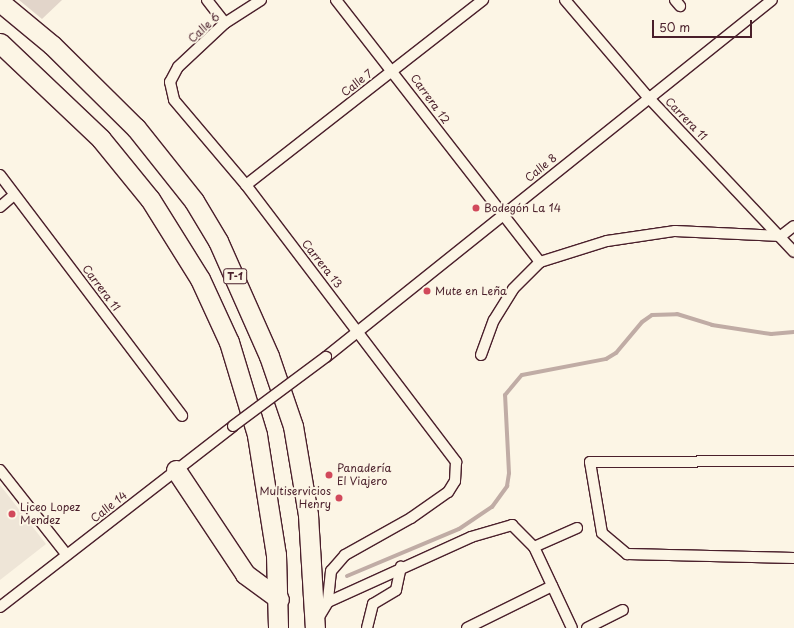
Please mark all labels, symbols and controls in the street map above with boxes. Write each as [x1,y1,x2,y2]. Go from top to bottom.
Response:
street label: Calle 6 [185,10,223,46]
scale bar [654,12,754,38]
text: 50 m [659,18,690,36]
street label: Calle 7 [339,67,375,99]
street label: Carrera 12 [408,72,452,126]
street label: Carrera 11 [662,95,710,143]
street label: Calle 8 [522,151,560,185]
place label: Bodegón La 14 [484,201,561,215]
marker: Bodegón La 14 [471,203,481,213]
street label: Carrera 13 [299,237,345,291]
street label: Carrera 11 [79,262,123,314]
road number: T-1 [223,268,247,284]
place label: Mute en Leña [435,284,507,298]
marker: Mute en Leña [422,286,432,296]
place label: Panadería El Viajero [337,462,391,488]
marker: Panadería El Viajero [324,470,334,480]
place label: Multiservicios Henry [259,485,331,511]
street label: Calle 14 [88,489,130,525]
marker: Multiservicios Henry [334,493,344,503]
place label: Liceo Lopez Mendez [20,501,80,527]
marker: Liceo Lopez Mendez [7,509,17,519]

